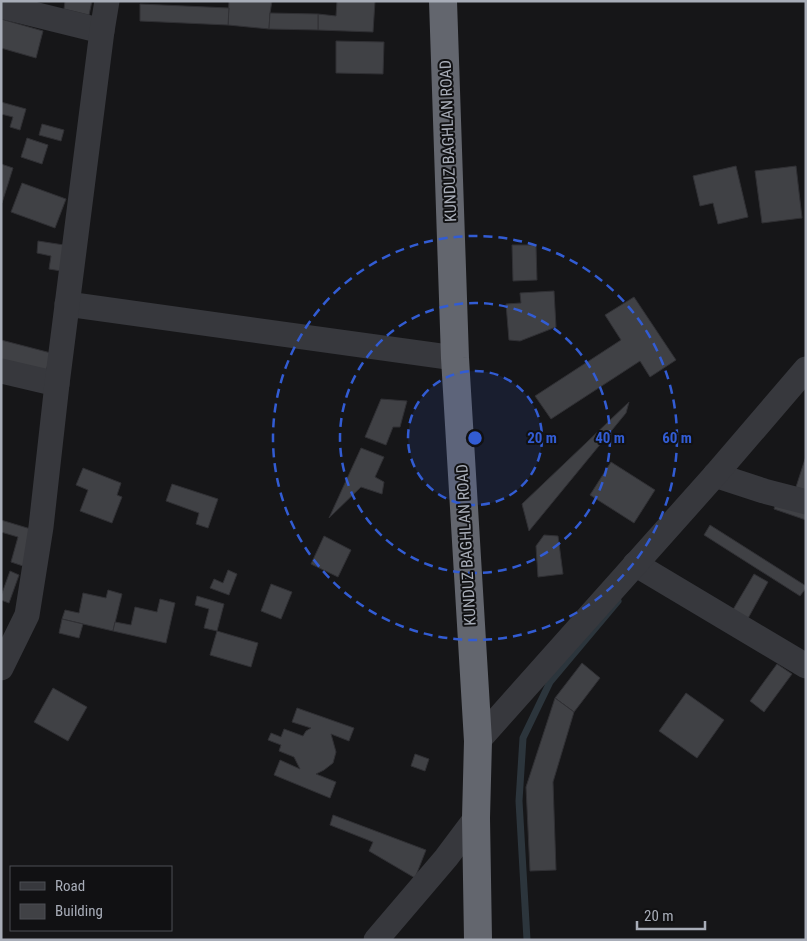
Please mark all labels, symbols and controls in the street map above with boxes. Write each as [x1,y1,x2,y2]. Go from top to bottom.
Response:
street label: KUNDUZ BAGHLAN ROAD [436,60,460,222]
centre of rings [466,429,484,447]
text: 20 m [527,429,557,447]
text: 40 m [595,429,625,447]
text: 60 m [662,429,692,447]
street label: KUNDUZ BAGHLAN ROAD [452,464,480,626]
legend [10,866,172,931]
text: Road [55,877,85,895]
scale bar [637,898,704,930]
text: Building [55,902,103,920]
text: 20 m [644,907,674,925]

